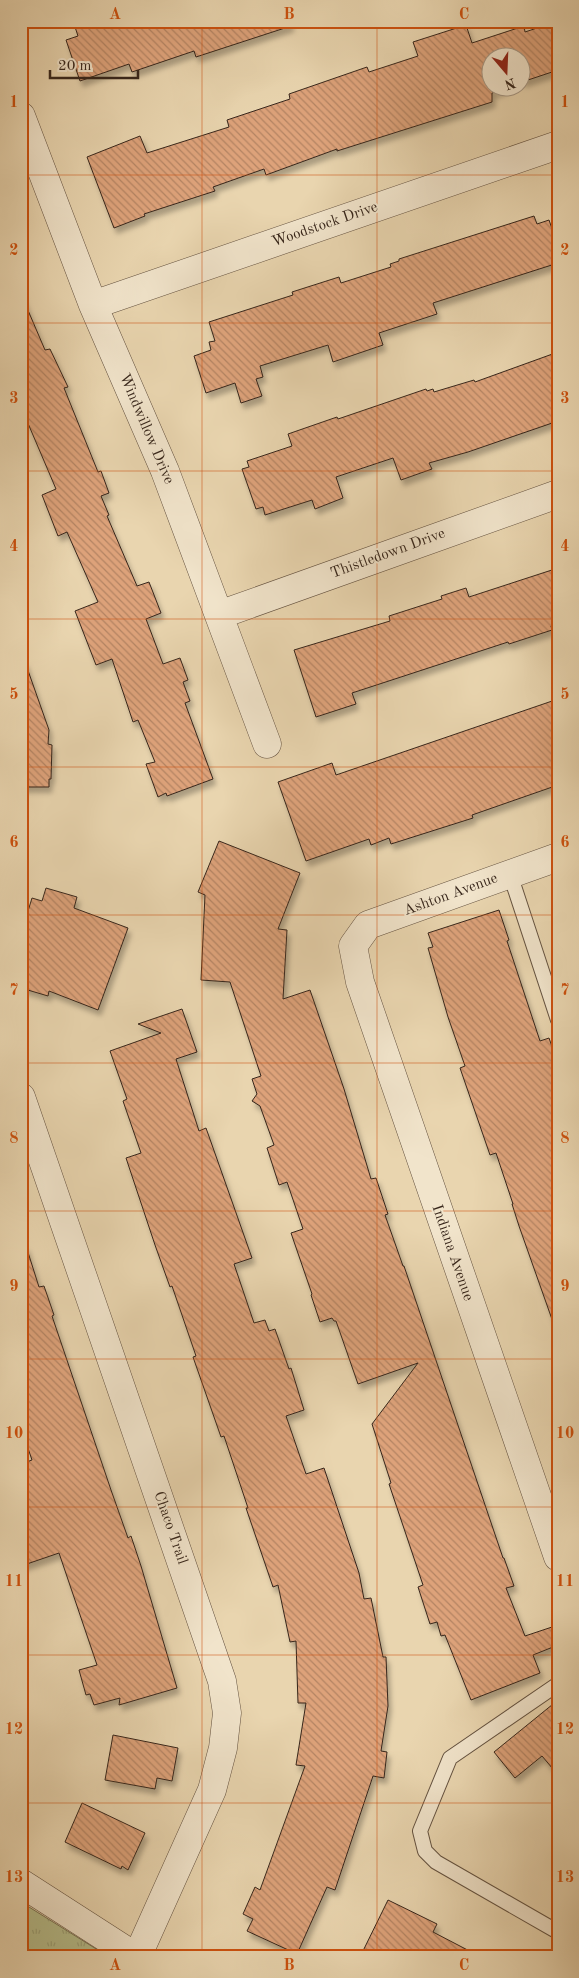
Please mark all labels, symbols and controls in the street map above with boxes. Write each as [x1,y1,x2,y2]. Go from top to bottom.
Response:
text: A [109,7,121,23]
text: B [283,7,295,23]
text: C [459,7,469,23]
scale bar [50,48,138,80]
north arrow [482,48,532,98]
text: 20 m [58,59,92,74]
text: N [502,75,517,92]
text: 1 [9,95,19,111]
text: 1 [560,95,570,111]
street label: Woodstock Drive [270,200,380,250]
text: 2 [9,243,19,259]
text: 2 [560,243,570,259]
street label: Windwillow Drive [116,372,176,486]
text: 3 [9,391,19,407]
text: 3 [560,391,570,407]
street label: Thistledown Drive [329,526,447,582]
text: 4 [9,539,19,555]
text: 4 [560,539,570,555]
text: 5 [9,687,19,703]
text: 5 [560,687,570,703]
text: 6 [9,835,19,851]
text: 6 [560,835,570,851]
street label: Ashton Avenue [402,871,500,919]
text: 7 [9,983,19,999]
text: 7 [560,983,570,999]
text: 8 [9,1131,19,1147]
text: 8 [560,1131,570,1147]
street label: Indiana Avenue [429,1203,476,1303]
text: 9 [9,1279,19,1295]
text: 9 [560,1279,570,1295]
text: 10 [5,1426,23,1442]
text: 10 [556,1426,574,1442]
street label: Chaco Trail [151,1490,189,1566]
text: 11 [5,1574,23,1590]
text: 11 [556,1574,574,1590]
text: 12 [5,1722,23,1738]
text: 12 [556,1722,574,1738]
text: 13 [5,1870,23,1886]
text: 13 [556,1870,574,1886]
text: A [109,1958,121,1974]
text: B [283,1958,295,1974]
text: C [459,1958,469,1974]

